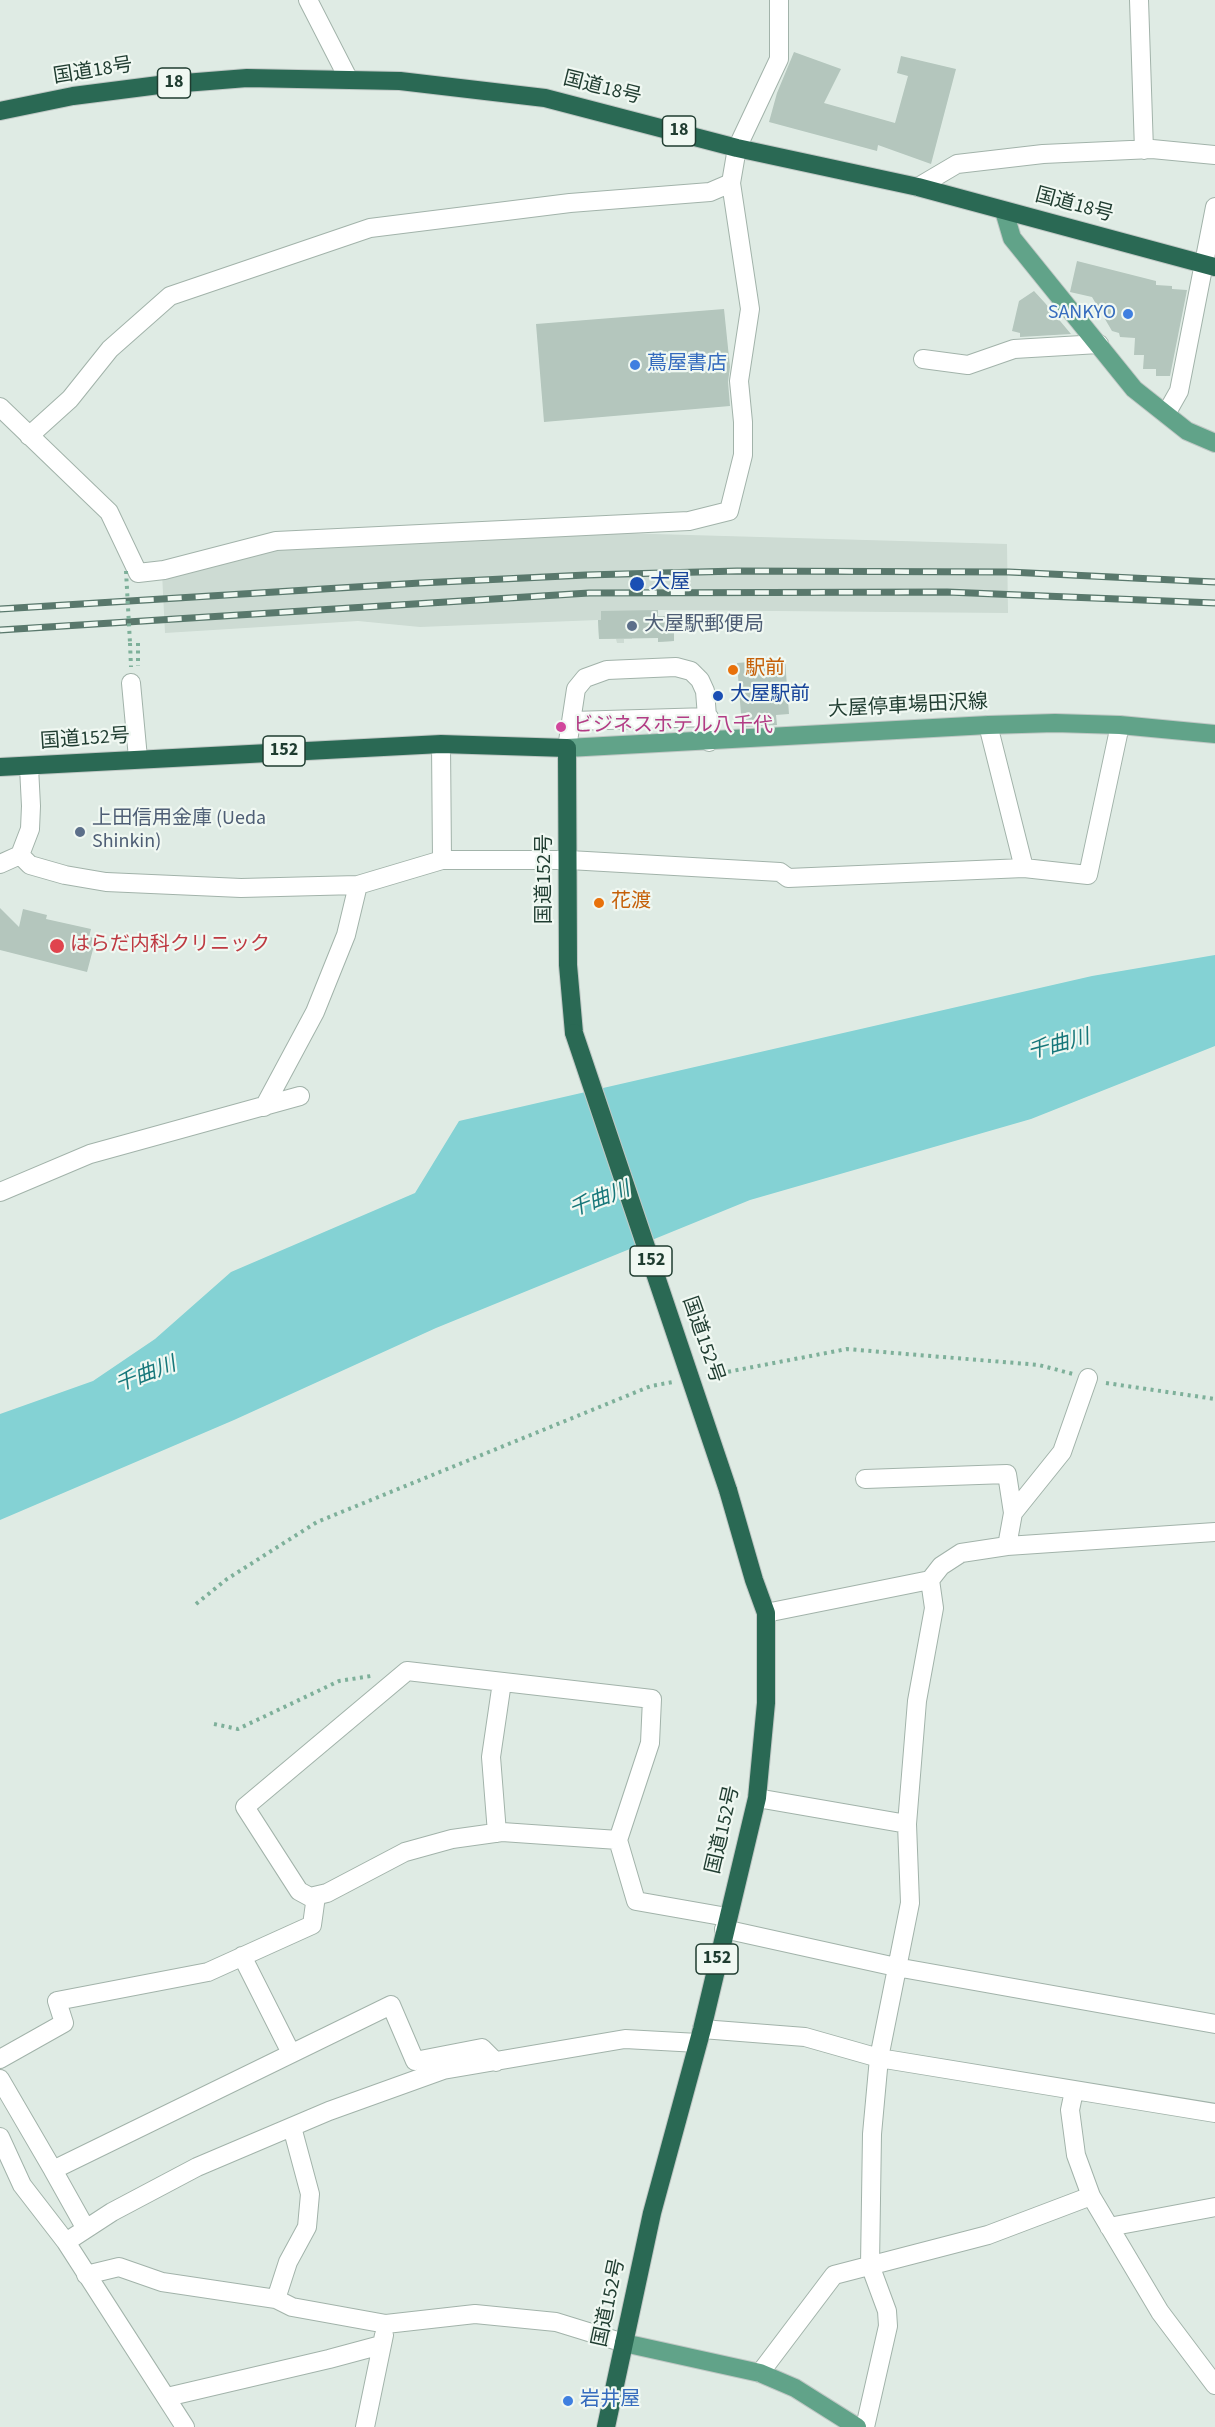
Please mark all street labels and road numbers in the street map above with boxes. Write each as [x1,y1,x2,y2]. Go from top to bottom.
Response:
street label: 国道18号 [52,54,134,90]
road number: 18 [158,68,190,98]
street label: 国道18号 [560,68,644,110]
road number: 18 [662,116,696,146]
street label: 国道18号 [1032,184,1116,228]
street label: 大屋停車場田沢線 [827,691,989,723]
street label: 国道152号 [39,725,131,755]
road number: 152 [263,736,305,766]
street label: 国道152号 [534,834,558,924]
road number: 152 [630,1246,672,1276]
street label: 国道152号 [676,1294,728,1386]
street label: 国道152号 [702,1784,746,1876]
road number: 152 [696,1944,738,1974]
street label: 国道152号 [589,2257,631,2349]

